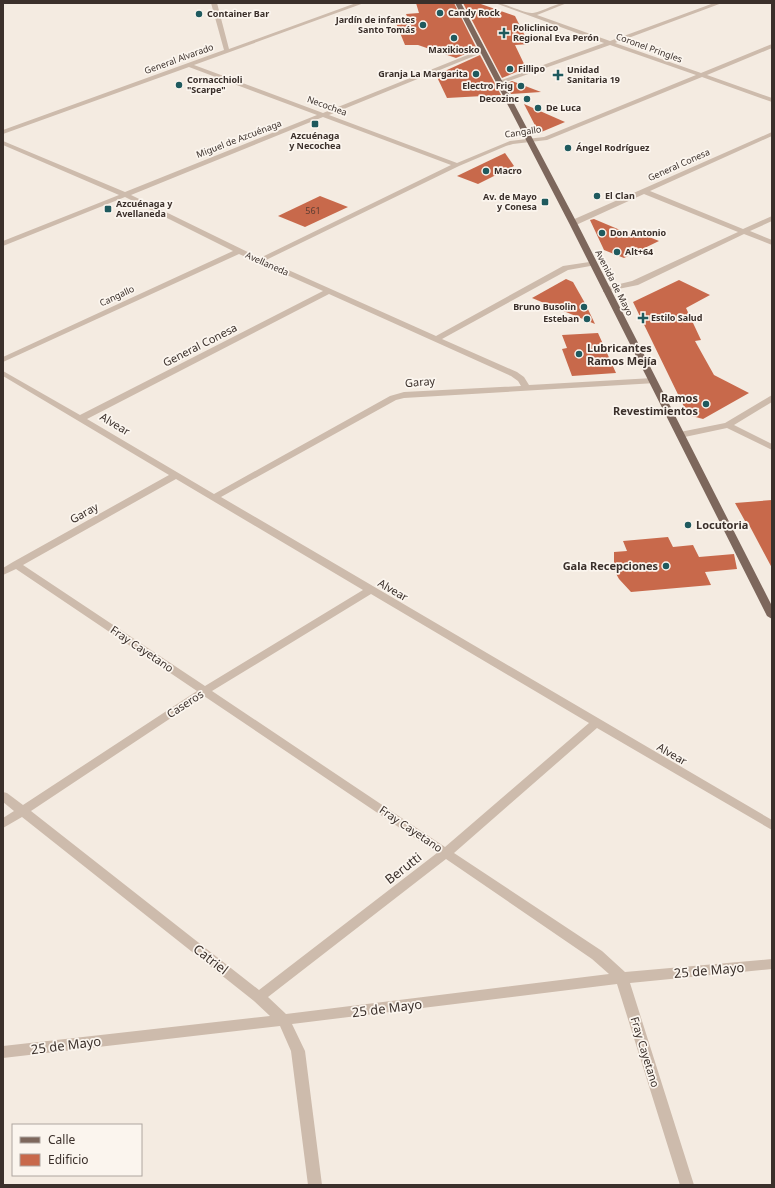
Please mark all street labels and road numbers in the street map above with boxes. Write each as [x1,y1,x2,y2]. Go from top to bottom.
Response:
street label: Coronel Pringles [614,29,684,66]
street label: General Alvarado [142,40,215,77]
street label: Necochea [305,92,349,119]
street label: Miguel de Azcuénaga [194,116,283,161]
street label: Cangallo [504,122,542,141]
street label: General Conesa [646,145,712,184]
street label: Avellaneda [243,248,291,279]
street label: Avenida de Mayo [592,248,637,318]
street label: Cangallo [97,282,136,309]
street label: General Conesa [160,319,239,370]
street label: Garay [404,373,436,390]
street label: Alvear [98,409,133,439]
street label: Garay [67,498,101,526]
street label: Alvear [375,575,411,604]
street label: Fray Cayetano [108,622,177,675]
street label: Caseros [164,686,206,721]
street label: Alvear [654,739,690,768]
street label: Fray Cayetano [377,802,446,855]
street label: Berutti [381,848,425,888]
street label: Catriel [190,940,232,978]
street label: 25 de Mayo [673,958,745,982]
street label: 25 de Mayo [351,995,423,1021]
street label: Fray Cayetano [628,1015,663,1089]
street label: 25 de Mayo [30,1032,102,1058]

